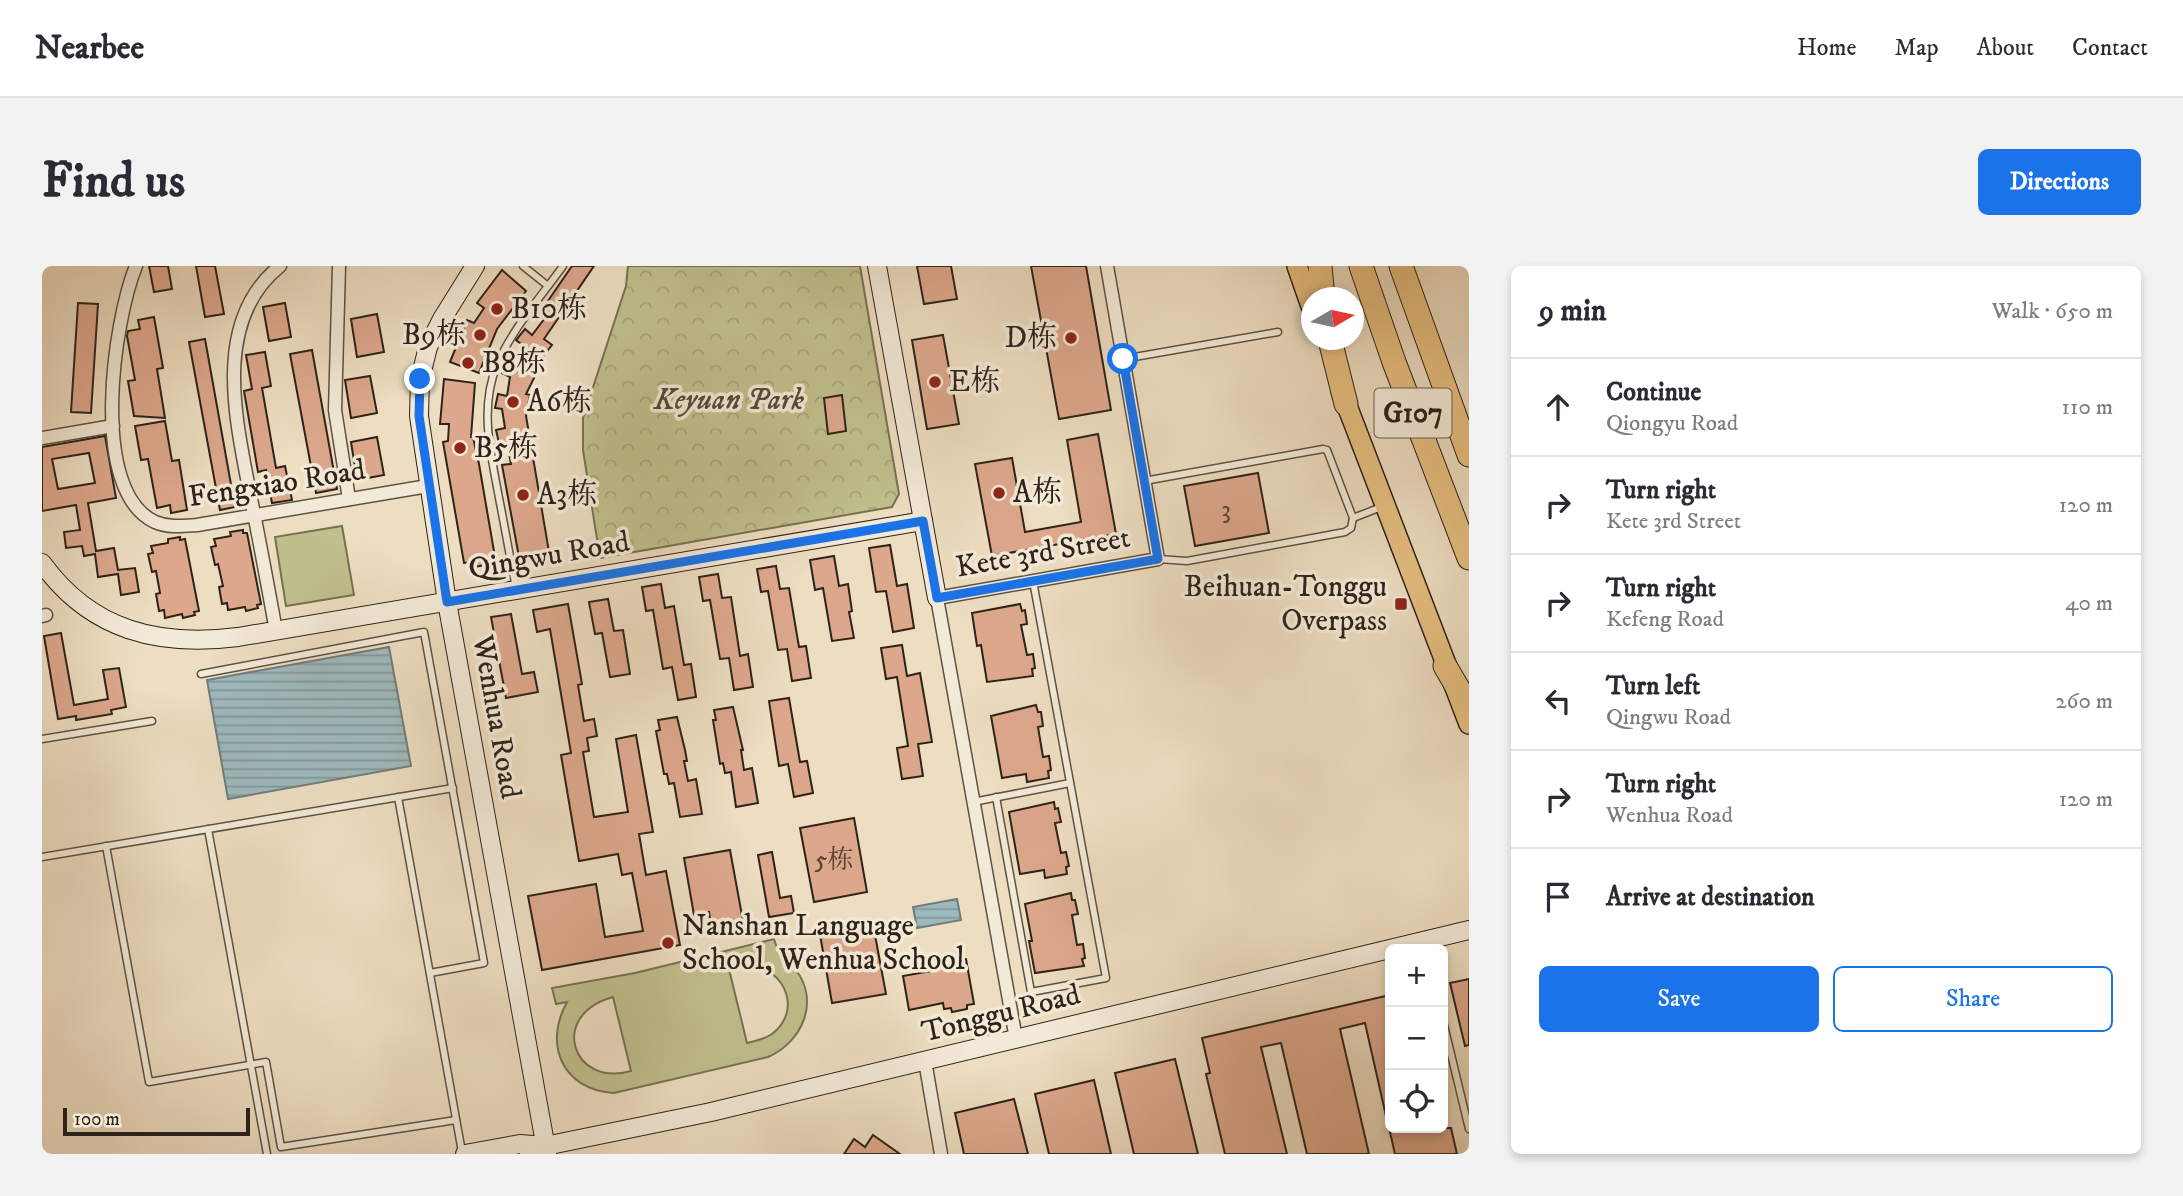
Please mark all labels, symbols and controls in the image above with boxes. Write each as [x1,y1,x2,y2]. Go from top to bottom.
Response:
text: Nearbee [35,28,144,69]
text: Home [1797,33,1856,63]
text: Map [1894,33,1939,63]
text: About [1977,33,2034,63]
text: Contact [2072,33,2148,63]
button: Directions [1978,149,2141,215]
text: Find us [42,151,185,213]
north arrow [1301,287,1364,350]
place label: B10栋 [511,291,587,328]
text: 9 min [1539,293,1606,330]
text: Walk · 650 m [1992,297,2113,326]
marker: B10栋 [489,301,505,317]
place label: B9栋 [402,317,466,354]
place label: D栋 [1005,320,1057,357]
marker: B9栋 [472,327,488,343]
marker: D栋 [1063,330,1079,346]
route start [1107,343,1138,374]
place label: B8栋 [482,345,546,382]
marker: B8栋 [460,355,476,371]
route end [404,363,435,394]
place label: E栋 [949,364,1000,401]
marker: E栋 [927,374,943,390]
text: Continue [1606,376,1701,409]
park label: Keyuan Park [653,382,804,419]
place label: A6栋 [527,384,592,421]
road number: G107 [1374,388,1452,438]
icon: ahead [1539,388,1577,426]
text: 110 m [2062,393,2113,422]
marker: A6栋 [505,394,521,410]
text: Qiongyu Road [1606,409,1738,438]
place label: B5栋 [474,430,538,467]
marker: B5栋 [452,440,468,456]
street label: Fengxiao Road [186,452,368,516]
text: Turn right [1606,474,1716,507]
place label: A栋 [1013,475,1062,512]
place label: A3栋 [537,477,597,514]
marker: A栋 [991,485,1007,501]
icon: right [1539,486,1577,524]
marker: A3栋 [515,487,531,503]
text: 120 m [2059,491,2113,520]
house number: 3 [1221,494,1231,527]
text: Kete 3rd Street [1606,507,1741,536]
street label: Kete 3rd Street [953,519,1133,587]
street label: Qingwu Road [465,524,633,588]
place label: Beihuan-Tonggu Overpass [1184,569,1387,640]
text: Turn right [1606,572,1716,605]
icon: right [1539,584,1577,622]
text: 40 m [2065,589,2113,618]
marker: Beihuan-Tonggu Overpass [1393,596,1409,612]
text: Kefeng Road [1606,605,1724,634]
street label: Wenhua Road [463,631,529,802]
text: Turn left [1606,670,1700,703]
icon: left [1539,682,1577,720]
text: 260 m [2055,687,2113,716]
text: Qingwu Road [1606,703,1731,732]
text: Turn right [1606,768,1716,801]
icon: right [1539,780,1577,818]
text: 120 m [2059,785,2113,814]
text: Wenhua Road [1606,801,1733,830]
house number: 5栋 [815,844,853,877]
icon: arrive [1539,878,1577,916]
text: Arrive at destination [1606,881,1815,914]
place label: Nanshan Language School, Wenhua School [682,908,965,979]
marker: Nanshan Language School, Wenhua School [660,935,676,951]
map controls [1385,944,1448,1133]
button: + [1385,944,1448,1007]
button: Save [1539,966,1819,1032]
button: Share [1833,966,2113,1032]
street label: Tonggu Road [918,976,1084,1052]
button: − [1385,1007,1448,1070]
button: locate [1385,1070,1448,1133]
scale bar [63,1105,250,1137]
text: 100 m [74,1108,120,1131]

